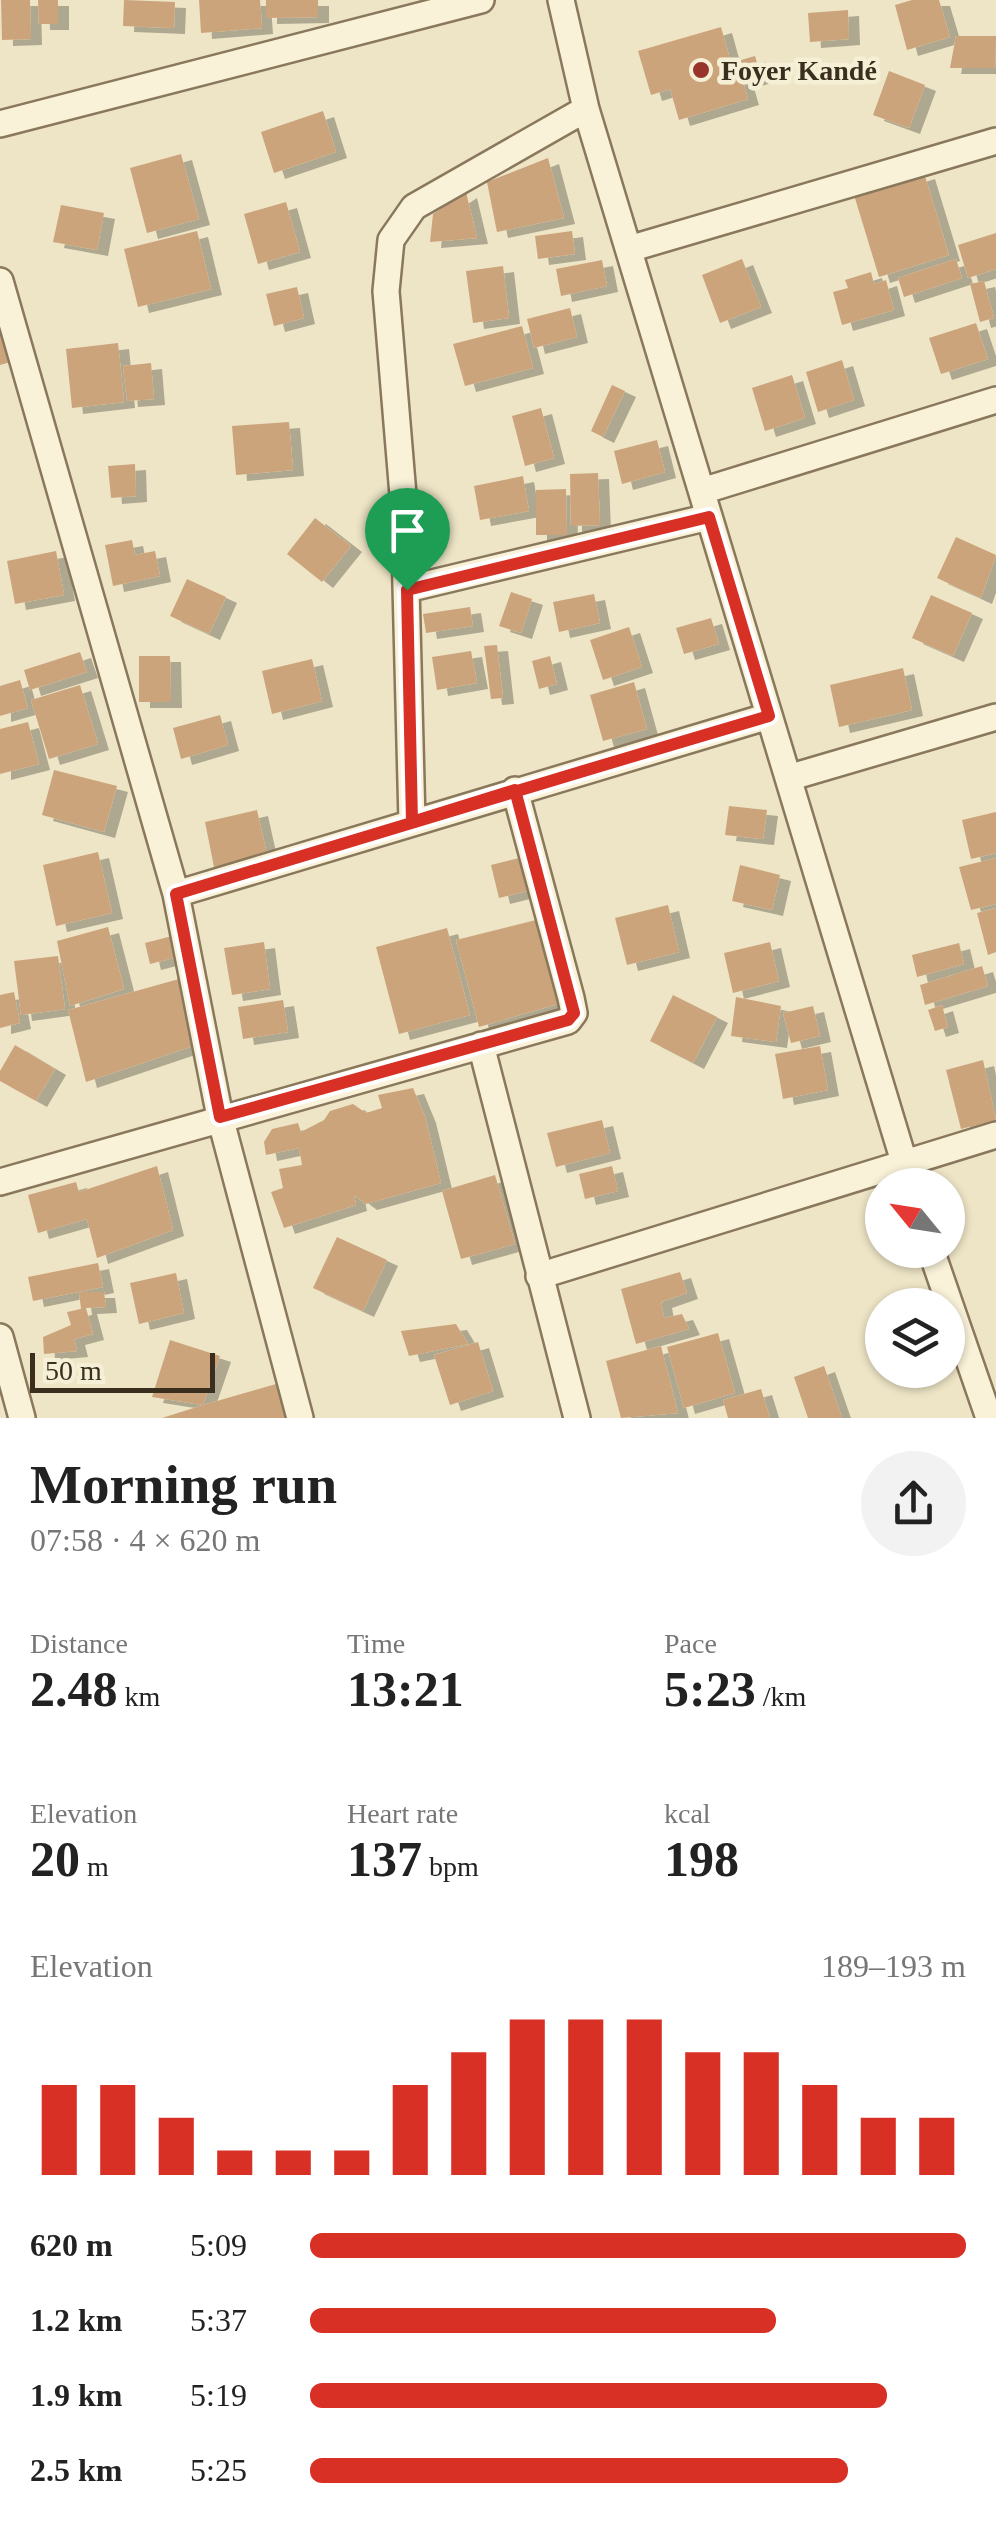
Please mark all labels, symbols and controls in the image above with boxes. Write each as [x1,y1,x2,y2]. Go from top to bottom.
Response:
place label: Foyer Kandé [721,55,877,86]
marker: Foyer Kandé [690,59,712,81]
pin [365,488,450,591]
icon: arrive [380,503,435,558]
north arrow [865,1168,965,1268]
map controls [865,1168,965,1388]
button: layers [865,1288,965,1388]
scale bar [30,1348,215,1392]
text: 50 m [45,1355,102,1386]
button: share [861,1451,966,1556]
text: Morning run [30,1454,337,1515]
text: 07:58 · 4 × 620 m [30,1522,260,1558]
text: Distance [30,1628,128,1659]
text: Time [347,1628,405,1659]
text: Pace [664,1628,717,1659]
text: 2.48 [30,1661,118,1717]
text: 13:21 [347,1661,464,1717]
text: 5:23 [664,1661,756,1717]
text: km [118,1681,160,1712]
text: /km [756,1681,806,1712]
text: Elevation [30,1798,137,1829]
text: Heart rate [347,1798,458,1829]
text: kcal [664,1798,711,1829]
text: 20 [30,1831,80,1887]
text: 137 [347,1831,422,1887]
text: 198 [664,1831,739,1887]
text: m [80,1851,109,1882]
text: bpm [422,1851,479,1882]
text: Elevation [30,1948,153,1984]
text: 189–193 m [821,1948,966,1984]
text: 620 m [30,2227,113,2263]
text: 5:09 [190,2227,247,2263]
text: 1.2 km [30,2302,122,2338]
text: 5:37 [190,2302,247,2338]
text: 1.9 km [30,2377,122,2413]
text: 5:19 [190,2377,247,2413]
text: 2.5 km [30,2452,122,2488]
text: 5:25 [190,2452,247,2488]

